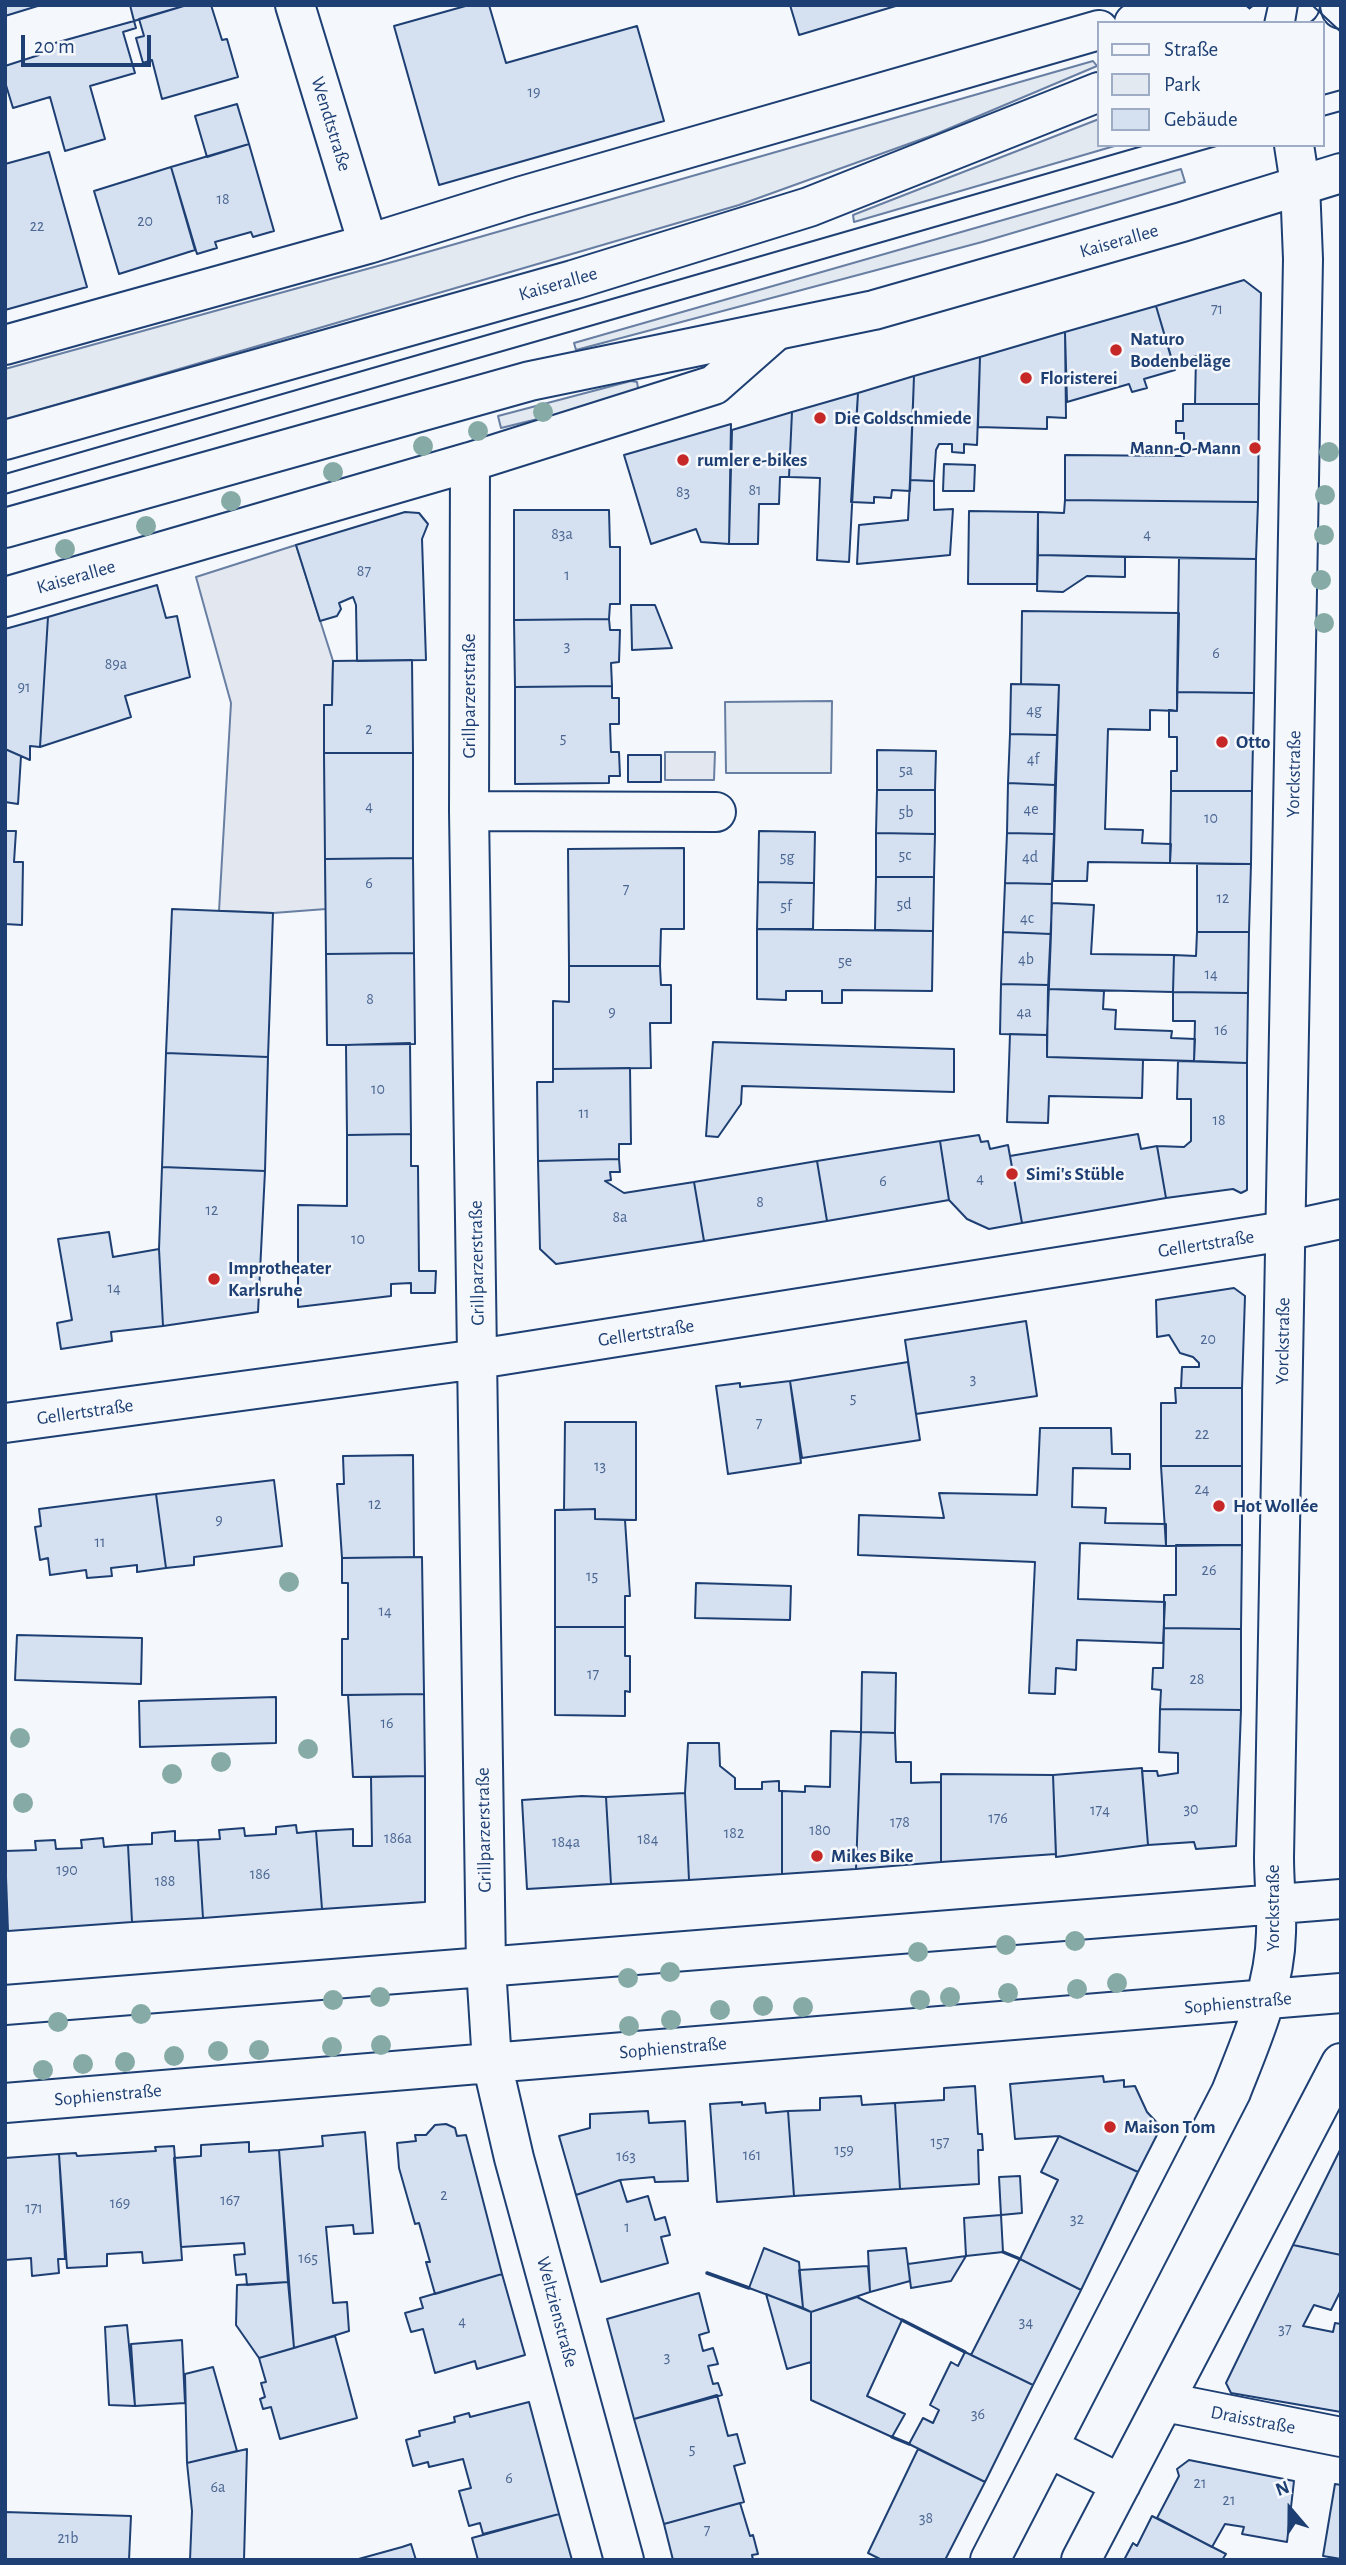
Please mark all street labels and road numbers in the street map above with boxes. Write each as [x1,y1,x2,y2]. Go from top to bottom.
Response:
street label: Wendtstraße [306,74,356,174]
street label: Kaiserallee [1077,219,1161,263]
street label: Kaiserallee [516,262,600,306]
street label: Kaiserallee [34,555,118,599]
street label: Grillparzerstraße [458,633,480,759]
street label: Yorckstraße [1282,730,1306,818]
street label: Grillparzerstraße [465,1200,489,1326]
street label: Gellertstraße [1156,1225,1256,1263]
street label: Yorckstraße [1271,1297,1295,1385]
street label: Gellertstraße [596,1314,696,1352]
street label: Gellertstraße [35,1394,135,1430]
street label: Grillparzerstraße [472,1767,496,1893]
street label: Yorckstraße [1262,1864,1284,1952]
street label: Sophienstraße [1183,1987,1293,2019]
street label: Sophienstraße [618,2032,728,2064]
street label: Sophienstraße [53,2079,163,2111]
street label: Weltzienstraße [531,2254,583,2370]
street label: Draisstraße [1209,2401,1297,2439]

